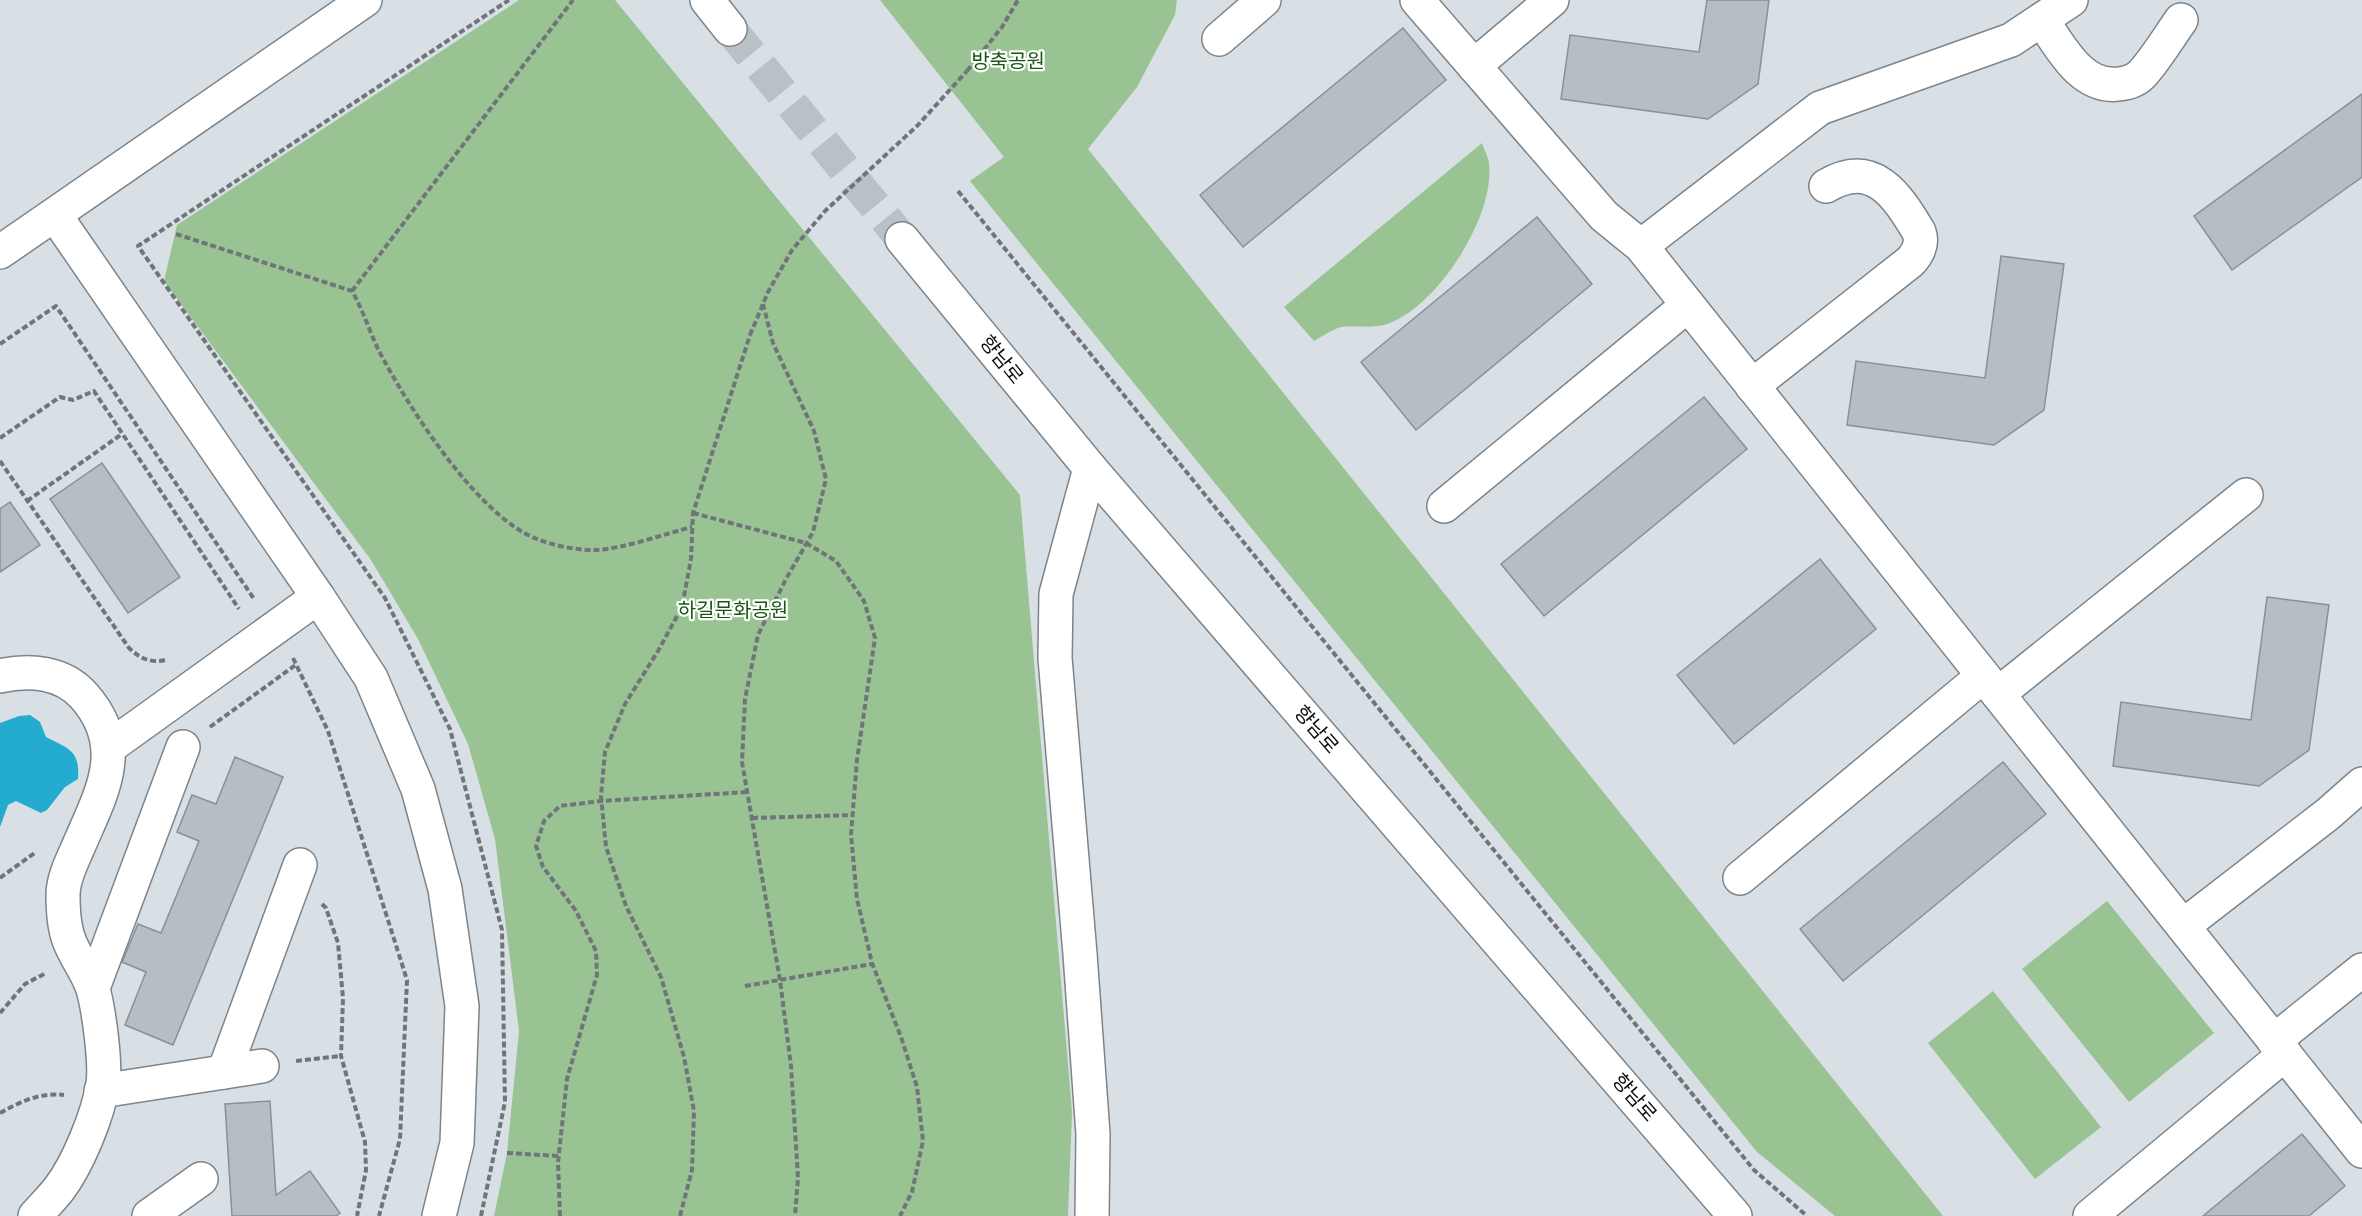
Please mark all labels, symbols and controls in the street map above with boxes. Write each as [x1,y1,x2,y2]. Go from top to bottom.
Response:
park label: 방축공원 [971,50,1045,74]
street label: 향남로 [974,331,1028,389]
park label: 하길문화공원 [678,599,788,623]
street label: 향남로 [1289,701,1343,759]
street label: 향남로 [1607,1069,1661,1127]

